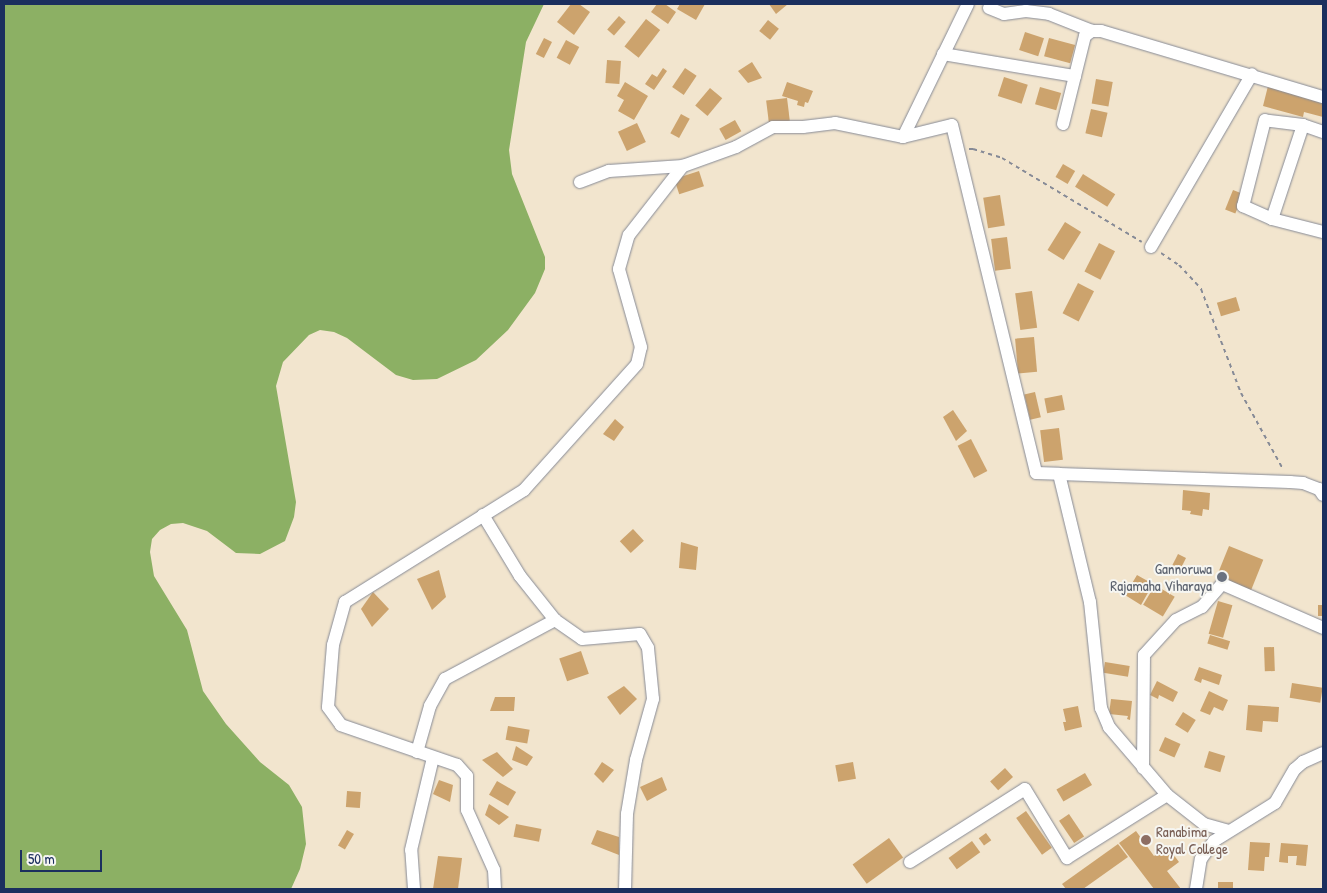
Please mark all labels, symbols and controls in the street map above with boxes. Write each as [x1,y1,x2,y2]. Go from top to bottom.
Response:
place label: Gannoruwa Rajamaha Viharaya [1110,559,1212,594]
marker: Gannoruwa Rajamaha Viharaya [1216,571,1228,583]
place label: Ranabima Royal College [1156,822,1228,857]
marker: Ranabima Royal College [1140,834,1152,846]
scale bar [22,840,105,872]
text: 50 m [28,848,55,869]

